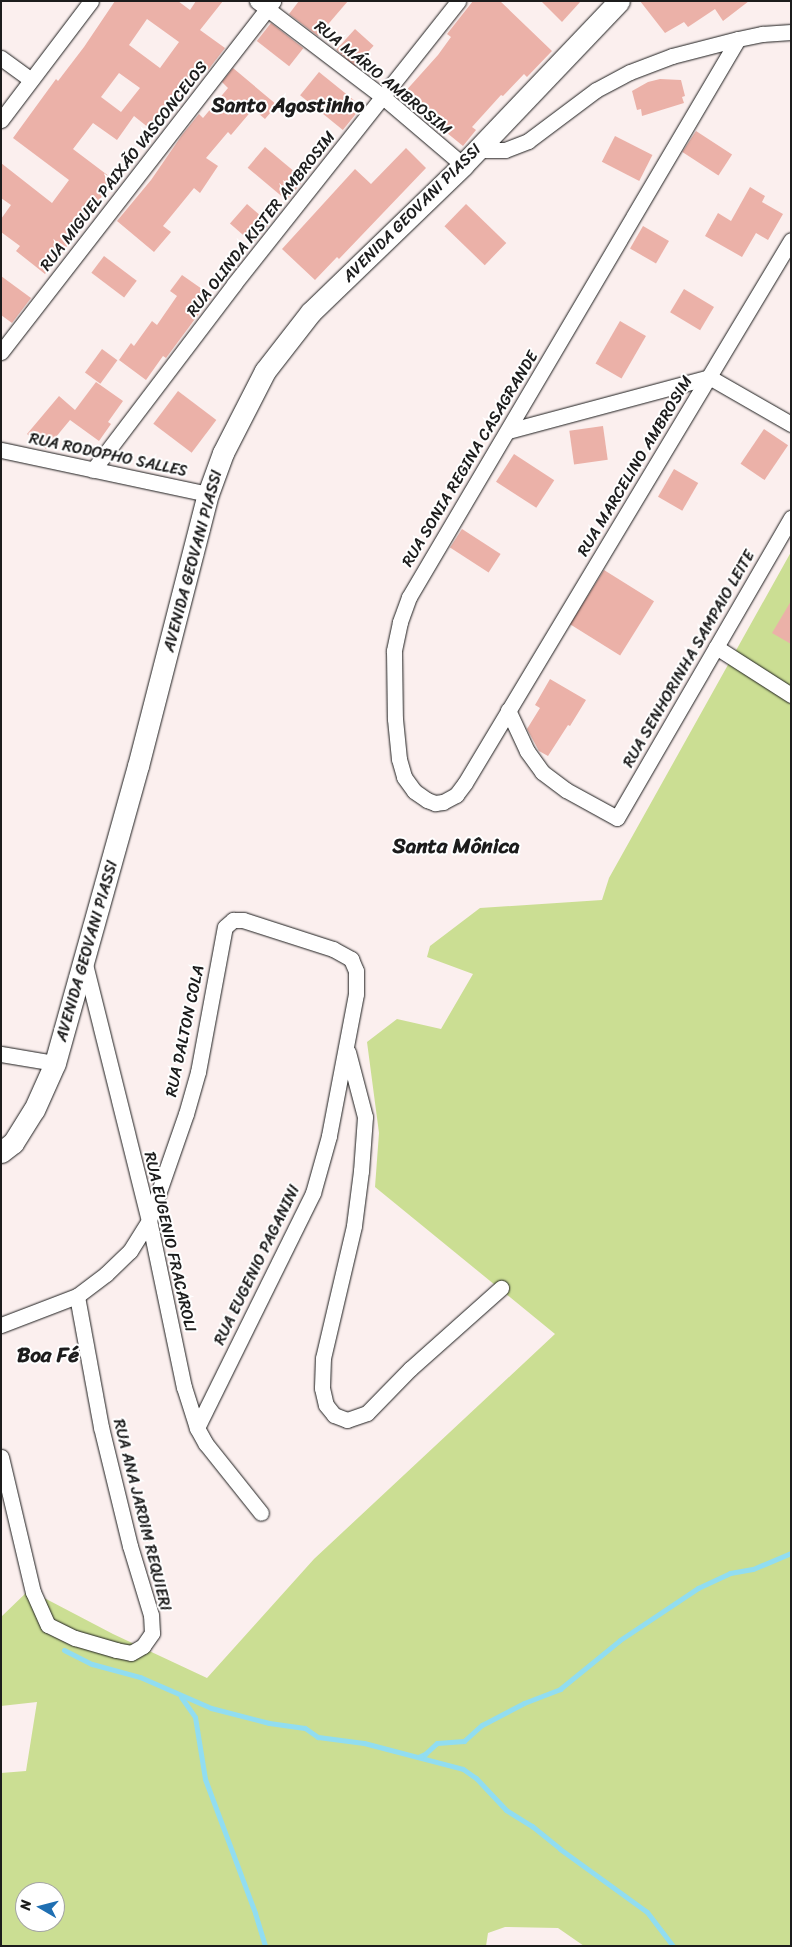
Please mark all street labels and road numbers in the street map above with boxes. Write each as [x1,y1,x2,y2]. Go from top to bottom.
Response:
street label: RUA MÁRIO AMBROSIM [311,17,455,139]
street label: RUA MIGUEL PAIXÃO VASCONCELOS [37,58,211,274]
street label: RUA OLINDA KISTER AMBROSIM [182,127,340,321]
street label: AVENIDA GEOVANI PIASSI [338,139,486,287]
street label: RUA SONIA REGINA CASAGRANDE [399,349,541,569]
street label: RUA MARCELINO AMBROSIM [574,373,696,559]
street label: RUA RODOPHO SALLES [26,429,190,481]
street label: AVENIDA GEOVANI PIASSI [159,467,227,655]
street label: RUA SENHORINHA SAMPAIO LEITE [618,546,760,772]
street label: AVENIDA GEOVANI PIASSI [52,857,122,1045]
street label: RUA DALTON COLA [162,964,208,1098]
street label: RUA EUGENIO FRACAROLI [140,1149,200,1335]
street label: RUA EUGENIO PAGANINI [210,1181,304,1349]
street label: RUA ANA JARDIM REQUIERI [109,1417,175,1613]

